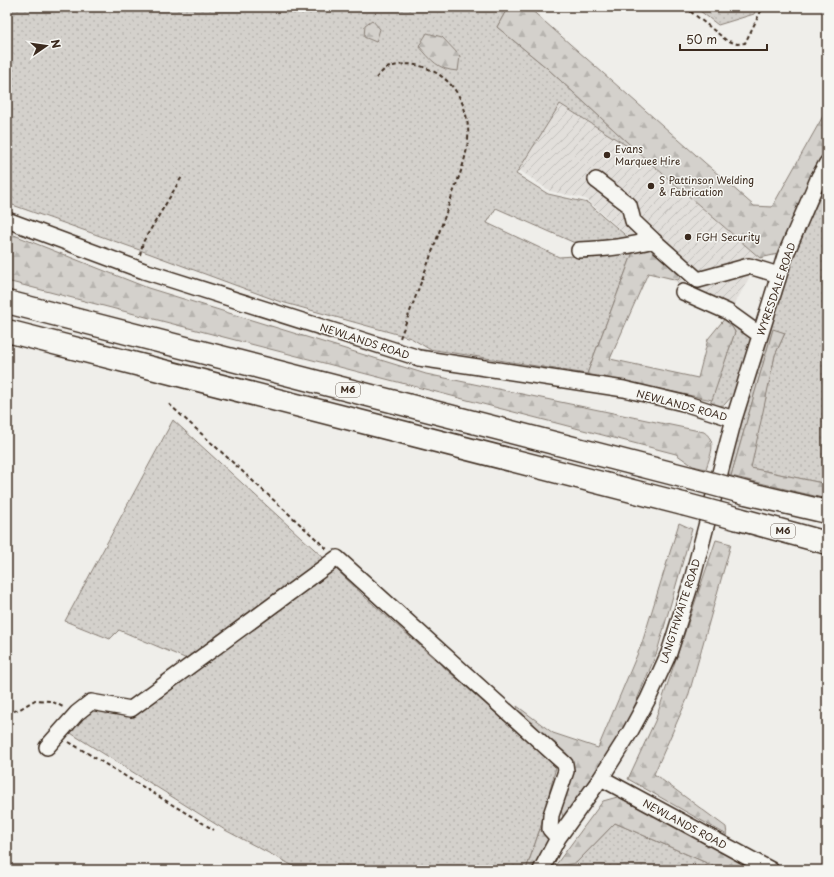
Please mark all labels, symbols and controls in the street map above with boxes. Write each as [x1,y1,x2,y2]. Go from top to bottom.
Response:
north arrow [26,26,66,66]
scale bar [680,26,767,52]
text: 50 m [686,30,717,48]
text: N [47,37,66,50]
place label: Evans Marquee Hire [615,141,681,168]
marker: Evans Marquee Hire [602,150,612,160]
place label: S Pattinson Welding & Fabrication [659,172,754,199]
marker: S Pattinson Welding & Fabrication [646,181,656,191]
place label: FGH Security [696,229,760,244]
marker: FGH Security [683,232,693,242]
street label: WYRESDALE ROAD [752,240,799,338]
street label: NEWLANDS ROAD [318,319,412,362]
road number: M6 [336,383,360,397]
street label: NEWLANDS ROAD [635,385,729,424]
road number: M6 [771,524,795,538]
street label: LANGTHWAITE ROAD [655,557,704,665]
street label: NEWLANDS ROAD [640,795,730,852]

